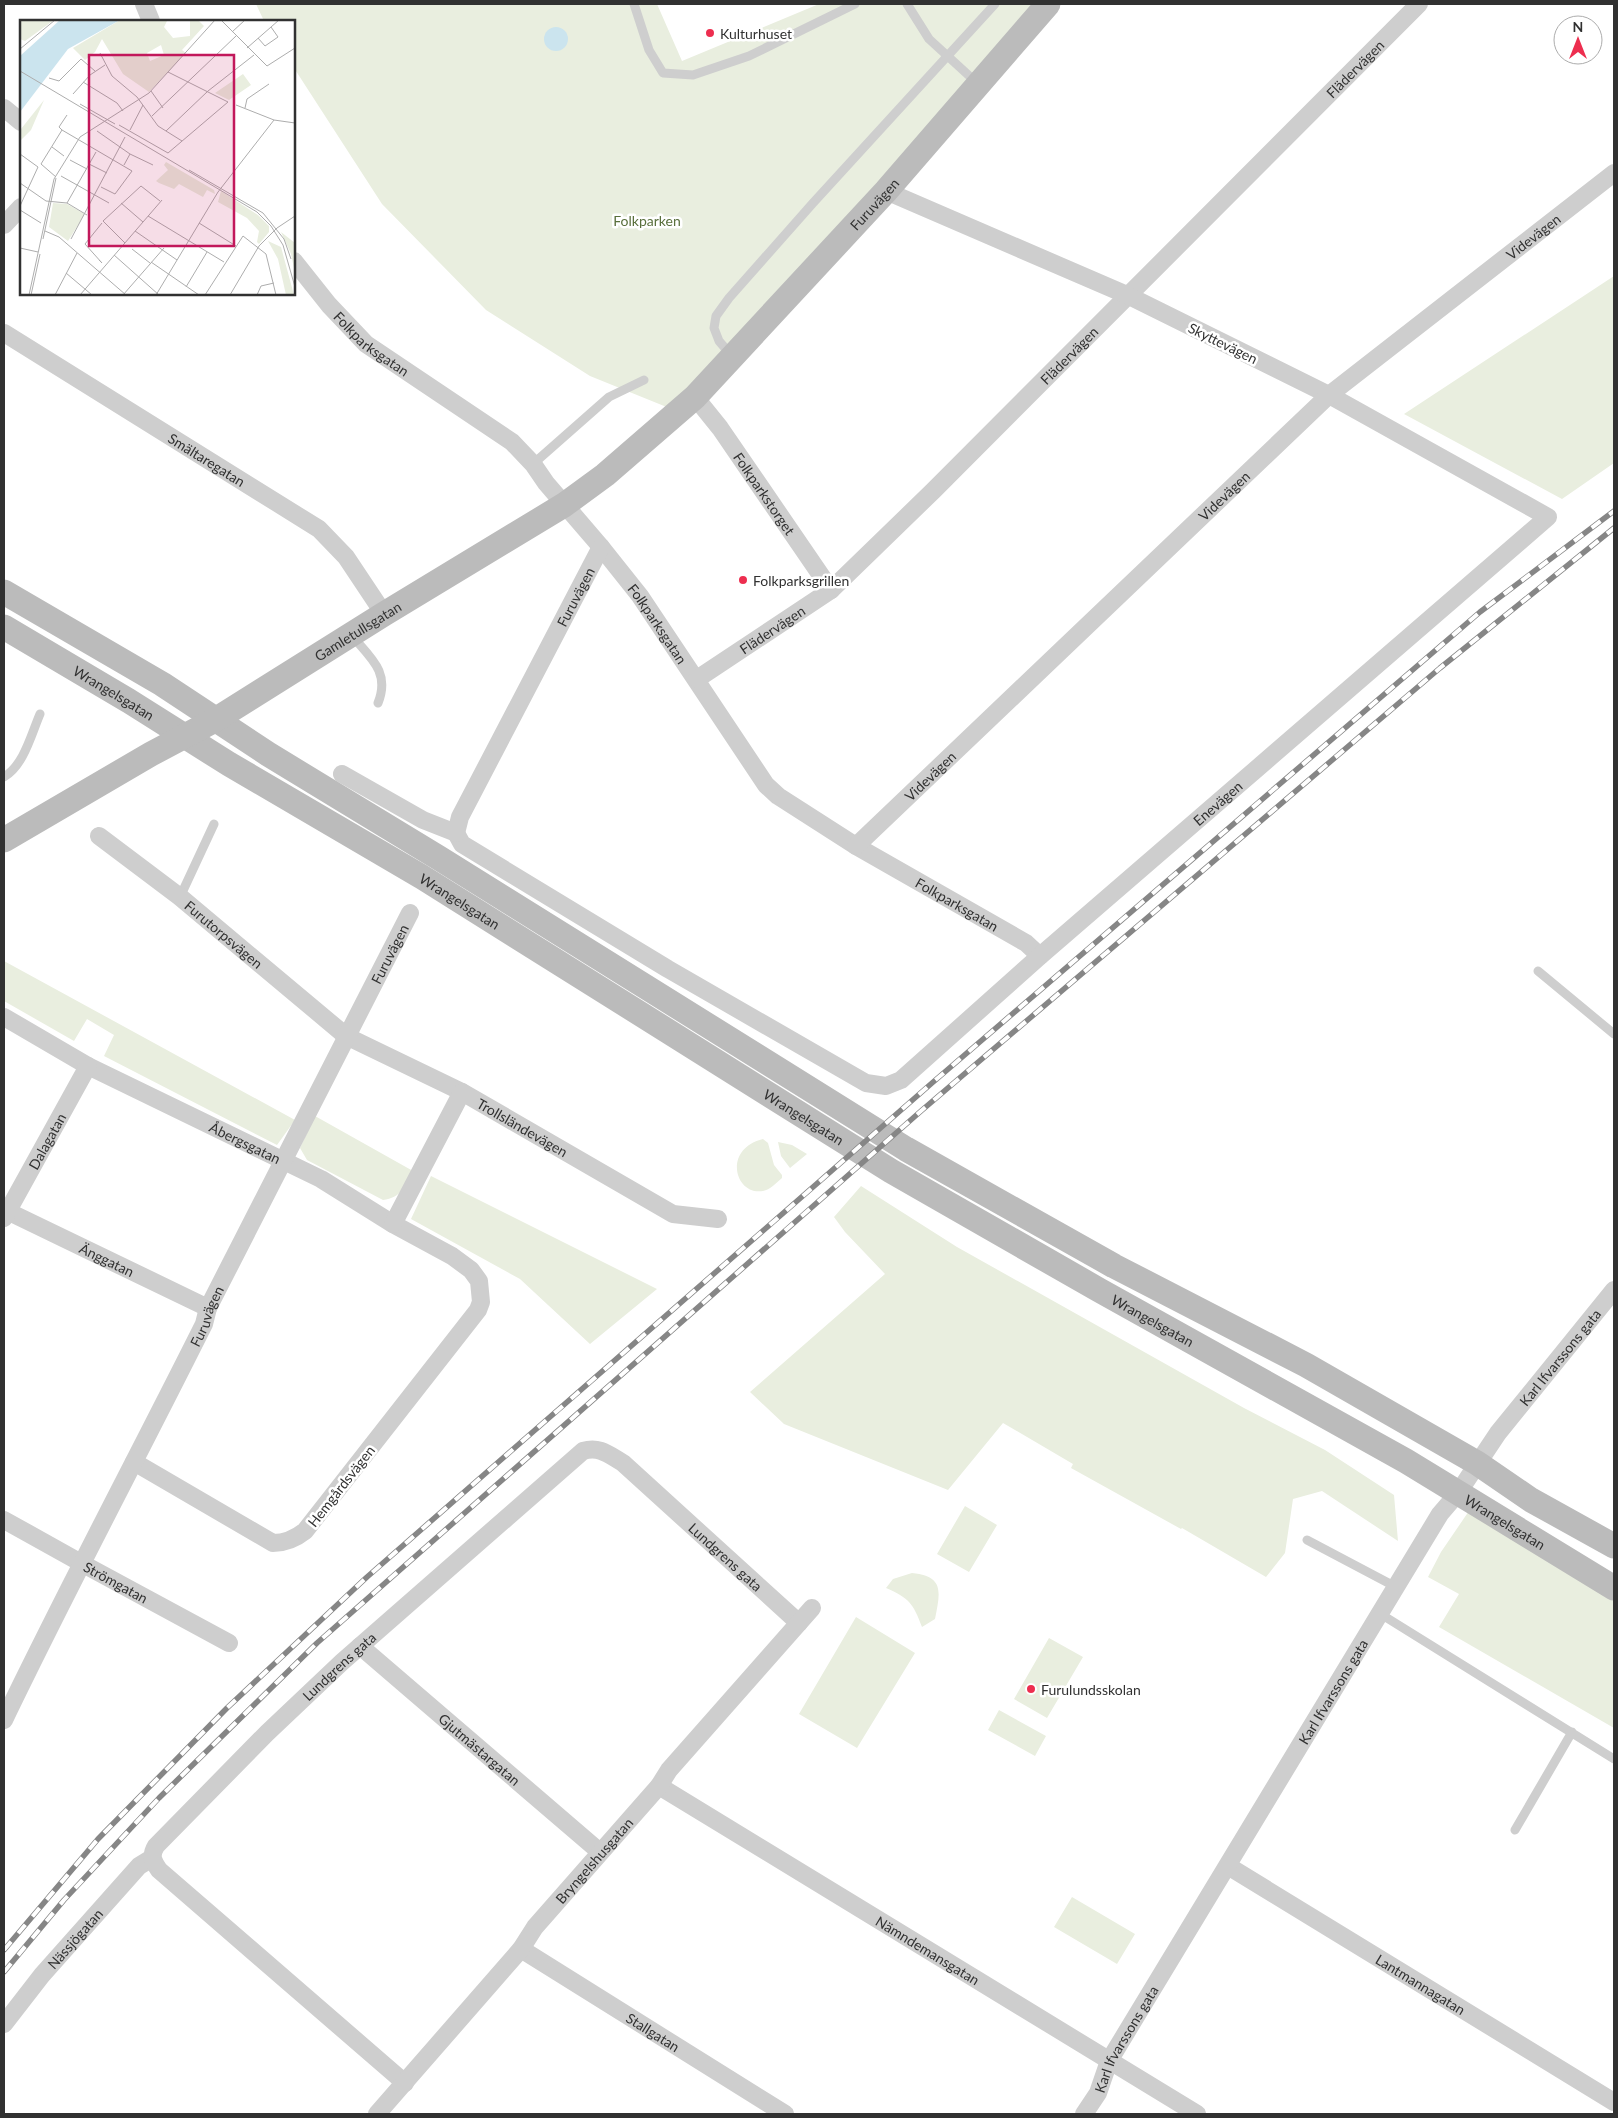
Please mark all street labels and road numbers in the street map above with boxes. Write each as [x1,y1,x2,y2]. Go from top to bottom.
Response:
street label: Flädervägen [1322,36,1387,101]
street label: Furuvägen [846,174,902,233]
street label: Videvägen [1502,210,1564,263]
street label: Folkparksgatan [331,307,413,379]
street label: Skyttevägen [1186,319,1260,367]
street label: Flädervägen [1036,323,1101,388]
street label: Smältaregatan [165,429,249,490]
street label: Folkparkstorget [731,449,799,538]
street label: Videvägen [1194,467,1253,524]
street label: Furuvägen [553,564,598,629]
street label: Folkparksgatan [625,580,691,667]
street label: Gamletullsgatan [311,597,404,664]
street label: Flädervägen [736,601,808,657]
street label: Wrangelsgatan [70,662,158,723]
street label: Videvägen [901,747,959,804]
street label: Enevägen [1189,777,1245,829]
street label: Wrangelsgatan [417,869,503,932]
street label: Folkparksgatan [913,873,1002,934]
street label: Furutorpsvägen [182,897,267,971]
street label: Furuvägen [367,921,411,986]
street label: Wrangelsgatan [761,1085,847,1148]
street label: Trollsländevägen [474,1094,571,1160]
street label: Dalagatan [24,1110,69,1172]
street label: Åbergsgatan [207,1118,284,1167]
street label: Änggatan [77,1239,137,1280]
street label: Furuvägen [186,1283,227,1349]
street label: Wrangelsgatan [1109,1290,1197,1350]
street label: Karl Ifvarssons gata [1515,1305,1604,1409]
street label: Hemgårdsvägen [304,1442,378,1530]
street label: Wrangelsgatan [1462,1491,1549,1553]
street label: Lundgrens gata [686,1519,766,1594]
street label: Strömgatan [81,1558,151,1606]
street label: Lundgrens gata [298,1628,379,1704]
street label: Karl Ifvarssons gata [1294,1636,1371,1747]
street label: Gjutmästargatan [436,1709,524,1789]
street label: Bryngelshusgatan [551,1814,636,1907]
street label: Nässjögatan [43,1905,106,1972]
street label: Nämndemansgatan [873,1912,983,1988]
street label: Lantmannagatan [1373,1950,1469,2018]
street label: Karl Ifvarssons gata [1090,1982,1161,2095]
street label: Stallgatan [623,2009,683,2055]

